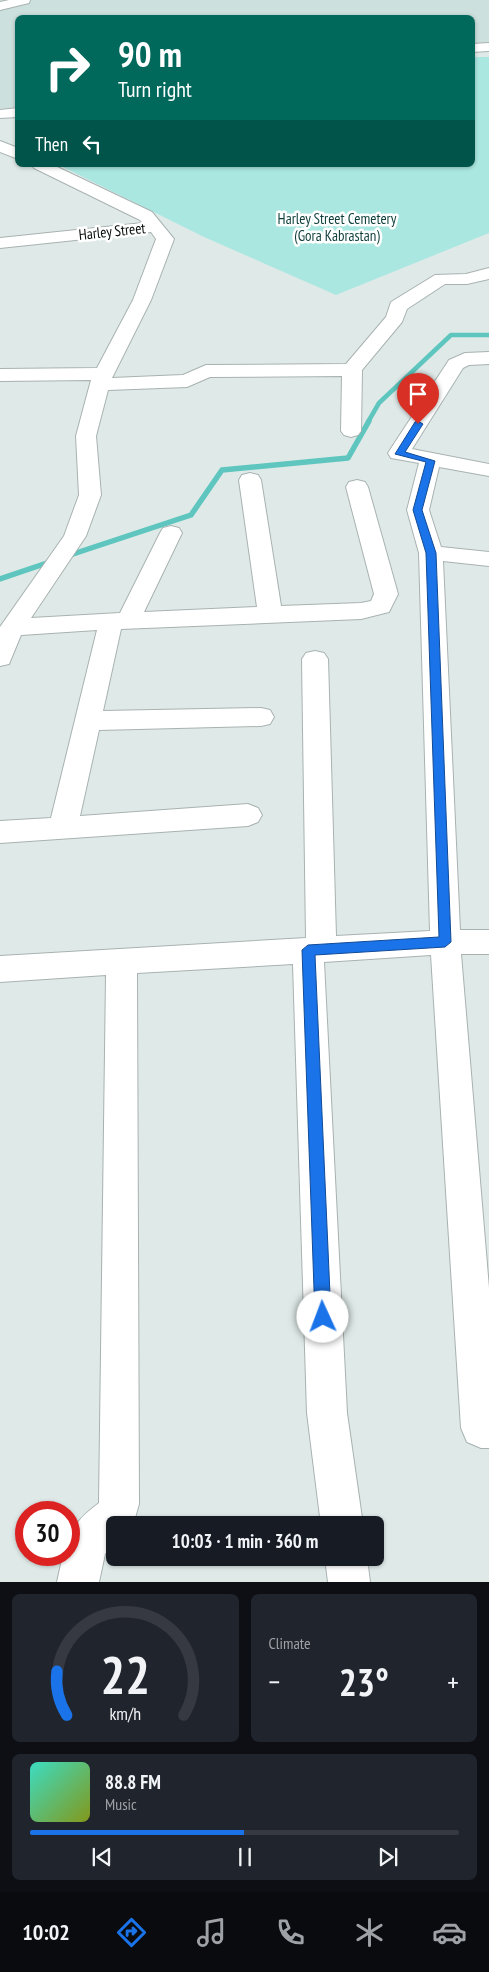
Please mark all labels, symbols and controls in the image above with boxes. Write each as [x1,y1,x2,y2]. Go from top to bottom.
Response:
text: 90 m [118,31,182,77]
icon: right [35,35,100,100]
text: Turn right [118,75,192,103]
icon: left [78,130,106,158]
text: Then [35,132,68,156]
park label: Harley Street Cemetery (Gora Kabrastan) [278,209,397,245]
street label: Harley Street [78,218,146,244]
pin [397,373,439,424]
icon: arrive [404,380,432,408]
position arrow [296,1290,348,1342]
speed limit sign: 30 [15,1501,80,1566]
text: 10:03 · 1 min · 360 m [172,1529,318,1553]
text: Climate [269,1633,311,1653]
text: 22 [100,1641,150,1708]
text: 23° [339,1657,389,1706]
text: − [269,1663,280,1700]
text: + [447,1663,459,1700]
text: km/h [109,1702,141,1725]
text: 88.8 FM [105,1770,161,1794]
text: Music [105,1794,137,1814]
icon: previous [88,1843,116,1871]
icon: pause [231,1843,259,1871]
icon: next [374,1843,402,1871]
icon: directions [114,1915,149,1950]
icon: music [194,1915,229,1950]
icon: phone [273,1915,308,1950]
icon: climate [352,1915,387,1950]
icon: car [432,1915,467,1950]
text: 10:02 [22,1918,70,1946]

